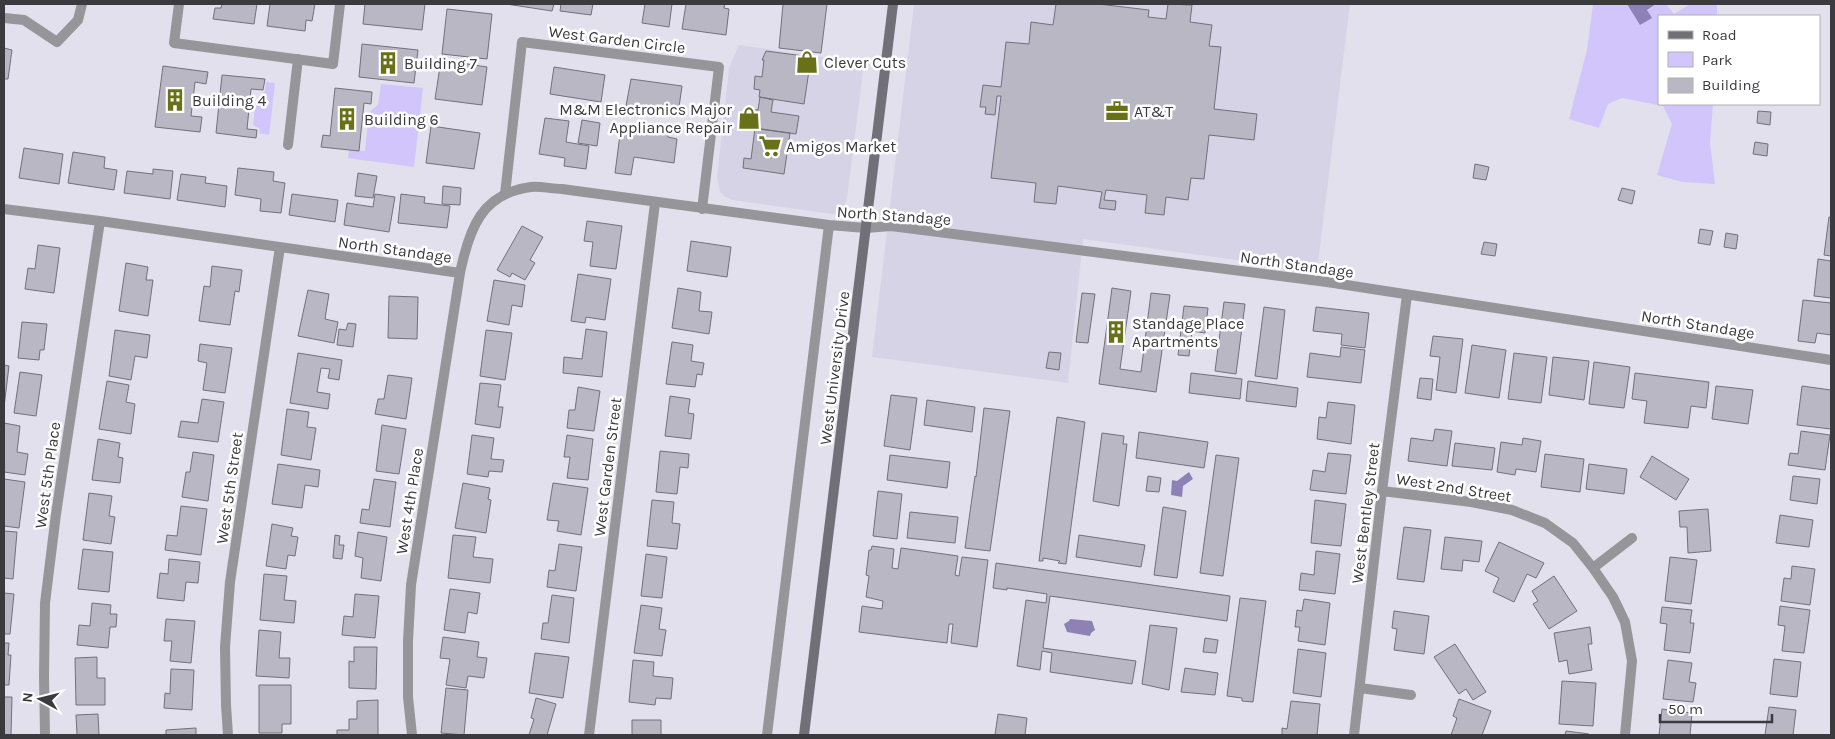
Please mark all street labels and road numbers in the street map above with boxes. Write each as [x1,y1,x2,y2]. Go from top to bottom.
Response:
street label: West Garden Circle [547,22,686,57]
street label: North Standage [836,202,952,229]
street label: North Standage [337,232,453,267]
street label: North Standage [1239,247,1355,282]
street label: West University Drive [816,290,853,446]
street label: North Standage [1640,306,1756,343]
street label: West Garden Street [590,396,625,538]
street label: West 5th Place [31,421,64,530]
street label: West 5th Street [212,431,247,545]
street label: West Bentley Street [1347,441,1384,585]
street label: West 4th Place [392,447,427,556]
street label: West 2nd Street [1395,469,1513,506]

